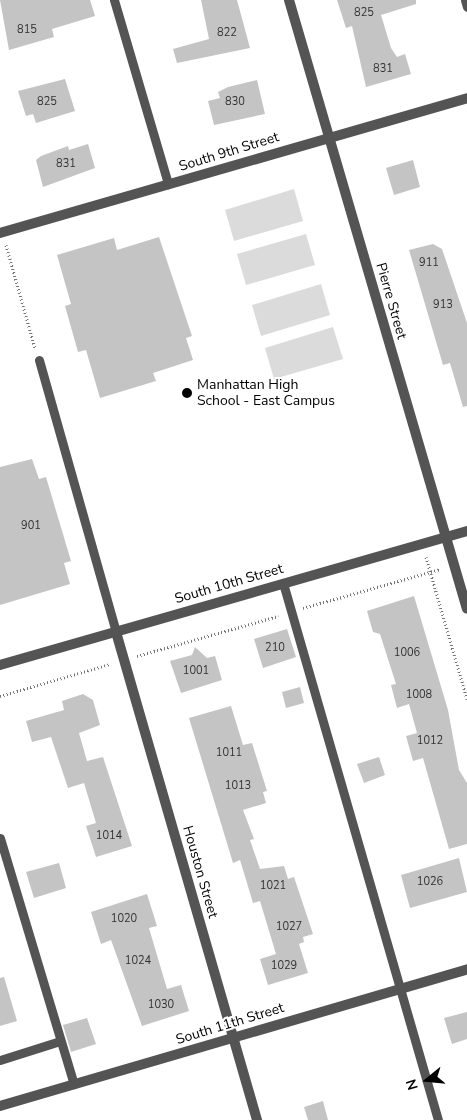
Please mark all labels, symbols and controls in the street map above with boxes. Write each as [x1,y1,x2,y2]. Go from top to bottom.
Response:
house number: 825 [354,6,374,20]
house number: 815 [17,23,37,37]
house number: 822 [217,26,237,40]
house number: 831 [373,62,393,76]
house number: 825 [37,95,57,109]
house number: 830 [225,95,245,109]
street label: South 9th Street [177,129,281,175]
house number: 831 [56,157,76,171]
house number: 911 [419,256,439,270]
street label: Pierre Street [372,261,410,341]
house number: 913 [433,298,453,312]
place label: Manhattan High School - East Campus [197,377,335,410]
marker: Manhattan High School - East Campus [181,387,193,399]
house number: 901 [21,519,41,533]
street label: South 10th Street [173,560,285,608]
house number: 210 [265,641,285,655]
house number: 1006 [394,646,420,660]
house number: 1001 [183,664,209,678]
house number: 1008 [406,688,432,702]
house number: 1012 [417,734,443,748]
house number: 1011 [216,746,242,760]
house number: 1013 [225,779,251,793]
street label: Houston Street [179,824,221,920]
house number: 1014 [96,829,122,843]
house number: 1026 [417,875,443,889]
house number: 1021 [260,879,286,893]
house number: 1020 [111,912,137,926]
house number: 1027 [276,920,302,934]
house number: 1024 [125,954,151,968]
house number: 1029 [271,959,297,973]
house number: 1030 [148,998,174,1012]
street label: South 11th Street [174,1000,286,1048]
north arrow [402,1055,452,1105]
text: N [402,1077,423,1092]

